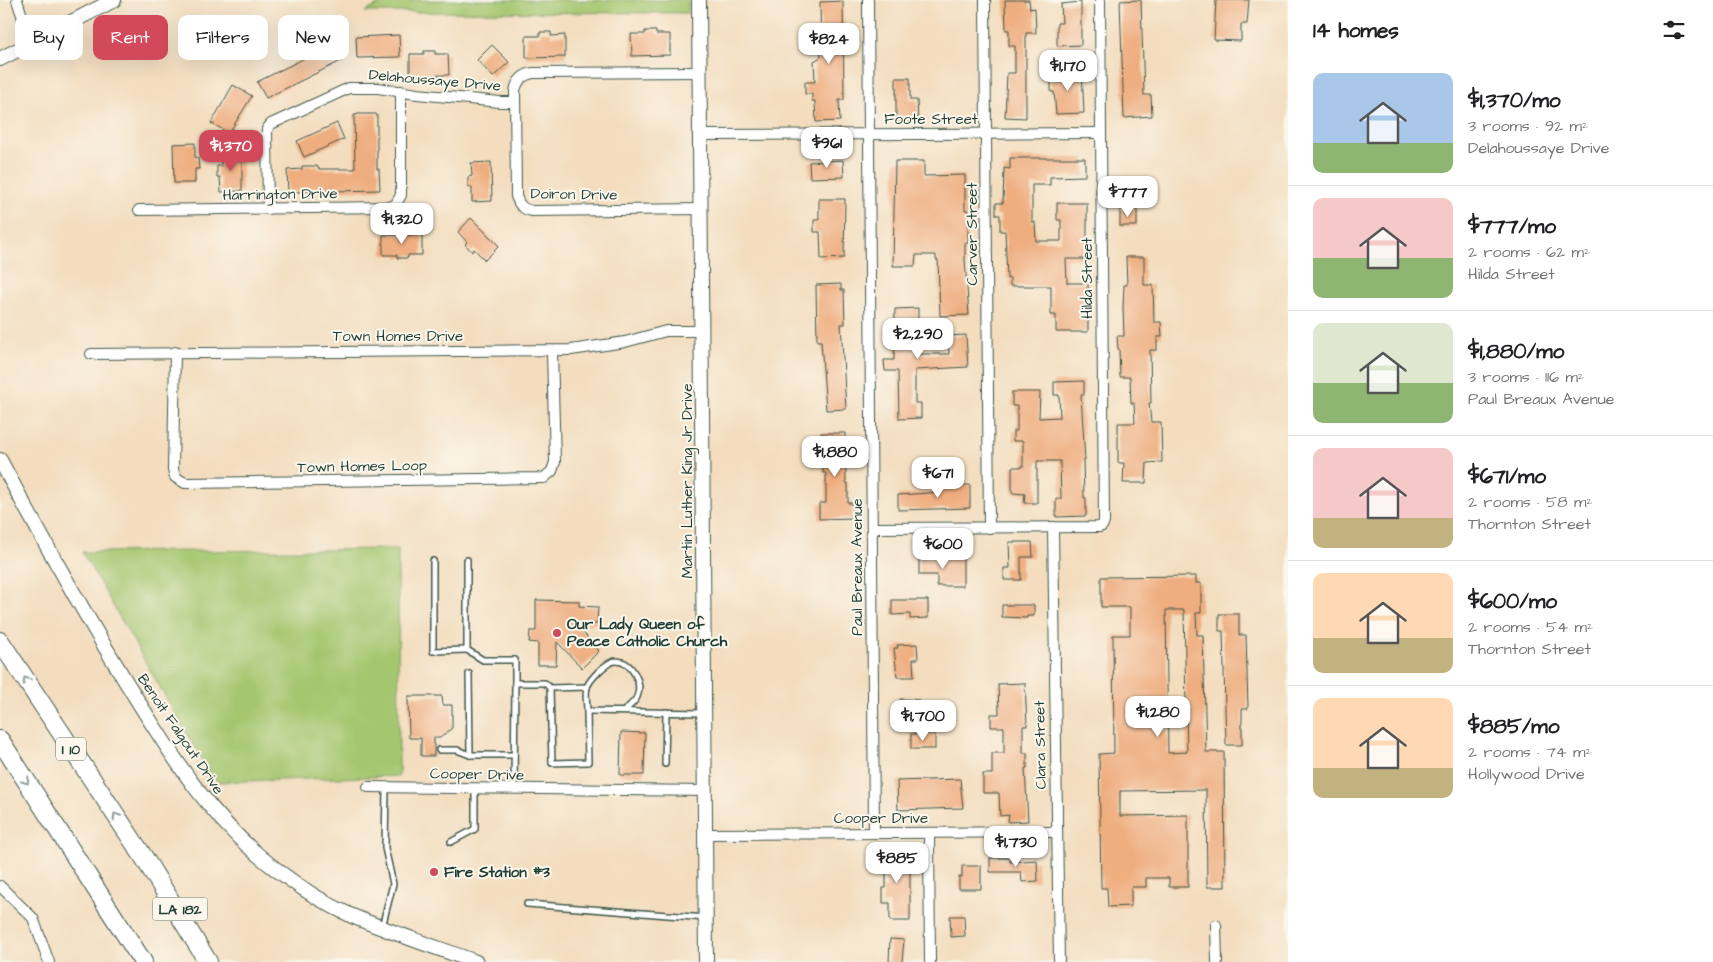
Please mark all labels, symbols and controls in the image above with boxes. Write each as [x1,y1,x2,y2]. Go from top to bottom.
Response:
chip: Buy [15,15,83,60]
chip: Rent [93,15,168,60]
chip: Filters [178,15,268,60]
chip: New [278,15,349,60]
text: 14 homes [1313,16,1399,45]
icon: filters [1660,16,1688,44]
pin: $824 [799,22,859,65]
text: $824 [809,28,849,50]
pin: $1,170 [1027,49,1109,92]
text: $1,170 [1050,55,1086,77]
street label: Delahoussaye Drive [368,64,502,98]
text: $1,370/mo [1468,86,1561,115]
icon: home [1353,93,1413,153]
street label: Foote Street [884,109,978,130]
text: 3 rooms · 92 m² [1468,115,1588,137]
pin: $961 [797,126,857,169]
pin: $1,370 [190,130,272,172]
text: $961 [812,132,842,154]
text: $1,370 [210,135,252,157]
text: Delahoussaye Drive [1468,137,1609,159]
pin: $777 [1098,176,1158,218]
text: $777 [1109,181,1147,203]
street label: Harrington Drive [222,183,338,207]
street label: Doiron Drive [530,183,618,206]
street label: Carver Street [962,183,983,285]
pin: $1,320 [361,202,443,245]
text: $1,320 [381,208,423,230]
text: $777/mo [1468,212,1556,241]
icon: home [1353,218,1413,278]
street label: Hilda Street [1077,237,1098,319]
text: 2 rooms · 62 m² [1468,241,1590,263]
text: Hilda Street [1468,263,1555,285]
pin: $2,290 [877,318,959,360]
text: $2,290 [893,323,943,345]
street label: Town Homes Drive [333,326,463,347]
text: $1,880/mo [1468,337,1564,366]
icon: home [1353,343,1413,403]
text: 3 rooms · 116 m² [1468,366,1584,388]
street label: Martin Luther King Jr Drive [677,383,699,579]
text: Paul Breaux Avenue [1468,388,1614,410]
pin: $1,880 [794,436,876,478]
text: $1,880 [813,441,857,463]
street label: Town Homes Loop [297,455,427,478]
pin: $671 [908,456,968,499]
text: $671 [923,462,953,484]
text: $671/mo [1468,462,1546,491]
icon: home [1353,468,1413,528]
text: 2 rooms · 58 m² [1468,491,1593,513]
street label: Paul Breaux Avenue [847,498,868,636]
text: Thornton Street [1468,513,1591,535]
pin: $600 [913,528,973,570]
text: $600 [923,533,963,555]
text: $600/mo [1468,587,1557,616]
icon: home [1353,593,1413,653]
place label: Our Lady Queen of Peace Catholic Church [567,614,728,652]
text: 2 rooms · 54 m² [1468,616,1593,638]
marker: Our Lady Queen of Peace Catholic Church [551,627,563,639]
text: Thornton Street [1468,638,1591,660]
street label: Benoit Falgout Drive [131,670,229,799]
one-way arrow [23,676,32,686]
pin: $1,280 [1117,696,1199,738]
pin: $1,700 [882,700,964,742]
street label: Clara Street [1029,700,1052,790]
text: $1,280 [1136,701,1180,723]
text: $1,700 [901,705,945,727]
text: $885/mo [1468,712,1560,741]
icon: home [1353,718,1413,778]
road number: I 10 [56,738,86,761]
text: 2 rooms · 74 m² [1468,741,1592,763]
street label: Cooper Drive [430,763,524,786]
text: Hollywood Drive [1468,763,1585,785]
one-way arrow [20,775,30,784]
street label: Cooper Drive [834,808,928,829]
one-way arrow [112,812,122,821]
pin: $1,730 [975,826,1057,868]
text: $1,730 [995,831,1037,853]
pin: $885 [867,842,927,884]
text: $885 [877,847,917,869]
place label: Fire Station #3 [444,862,550,883]
marker: Fire Station #3 [428,866,440,878]
road number: LA 182 [152,898,208,921]

